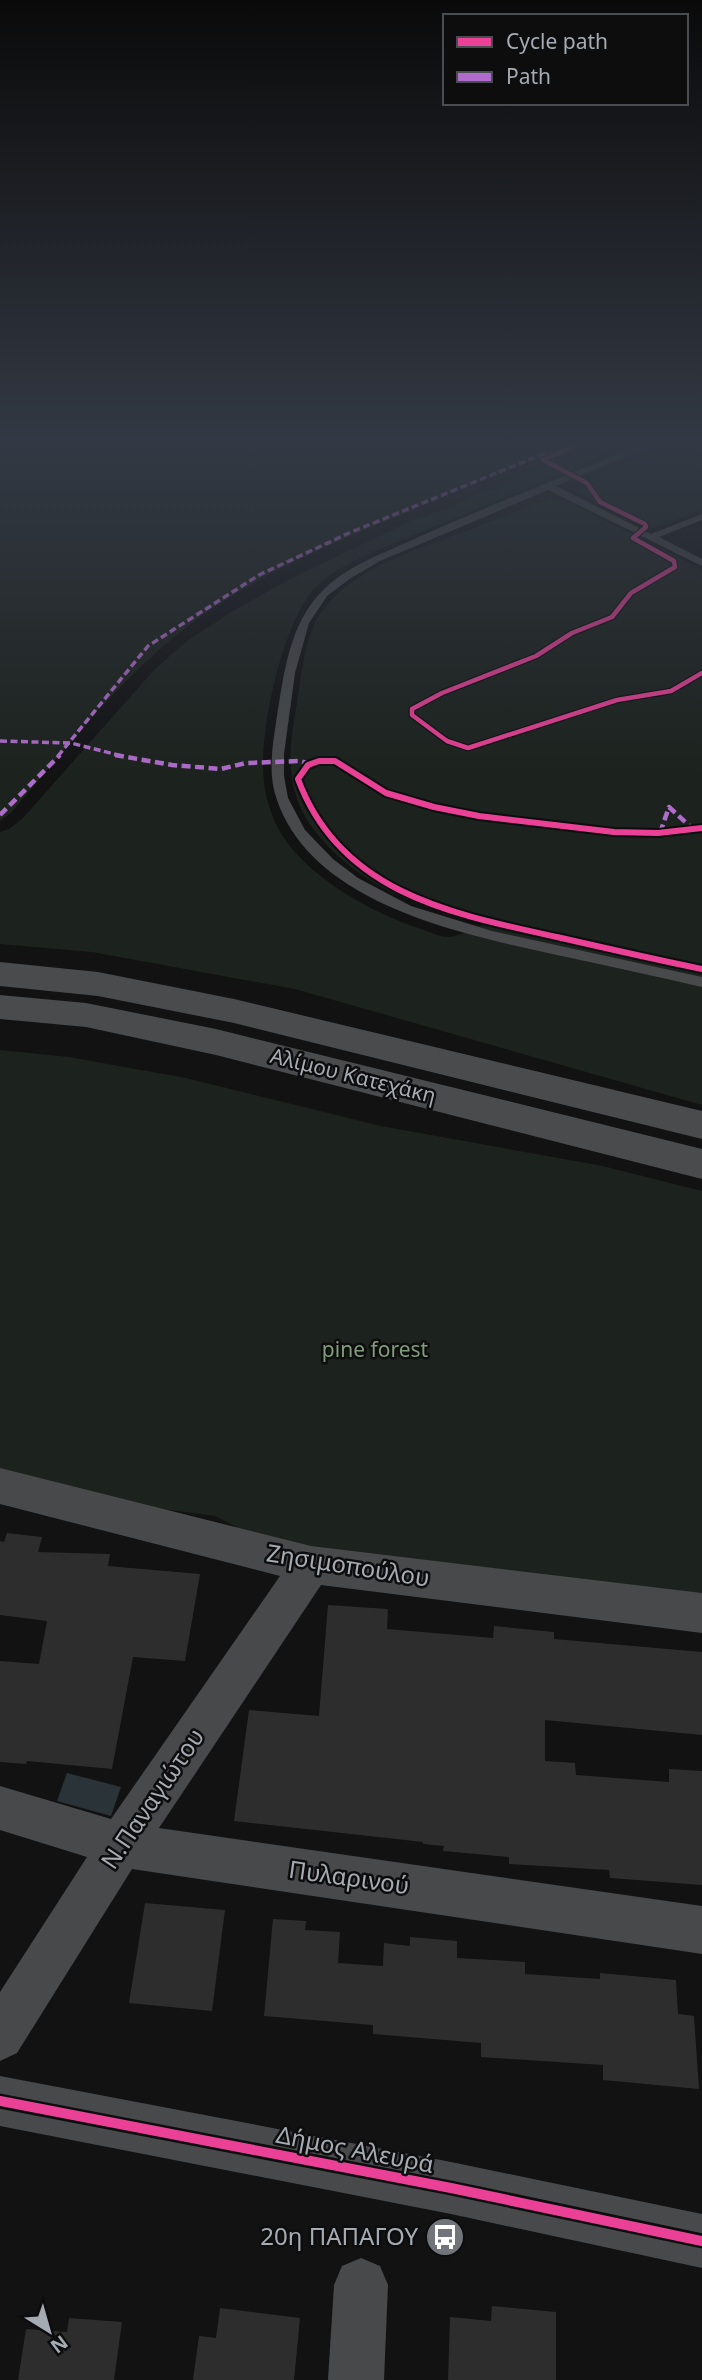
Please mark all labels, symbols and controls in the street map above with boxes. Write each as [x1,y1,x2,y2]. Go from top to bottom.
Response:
legend [443,14,688,105]
text: Cycle path [506,27,608,55]
text: Path [506,62,551,90]
street label: Αλίμου Κατεχάκη [268,1041,439,1109]
park label: pine forest [322,1335,429,1363]
street label: Ζησιμοπούλου [264,1535,432,1594]
street label: Ν.Παναγιώτου [93,1721,211,1875]
street label: Πυλαρινού [287,1852,412,1901]
street label: Δήμος Αλευρά [274,2117,437,2180]
bus stop icon: 20η ΠΑΠΑΓΟΥ [424,2216,466,2258]
place label: 20η ΠΑΠΑΓΟΥ [260,2219,418,2252]
north arrow [14,2296,84,2366]
text: N [45,2330,73,2360]

